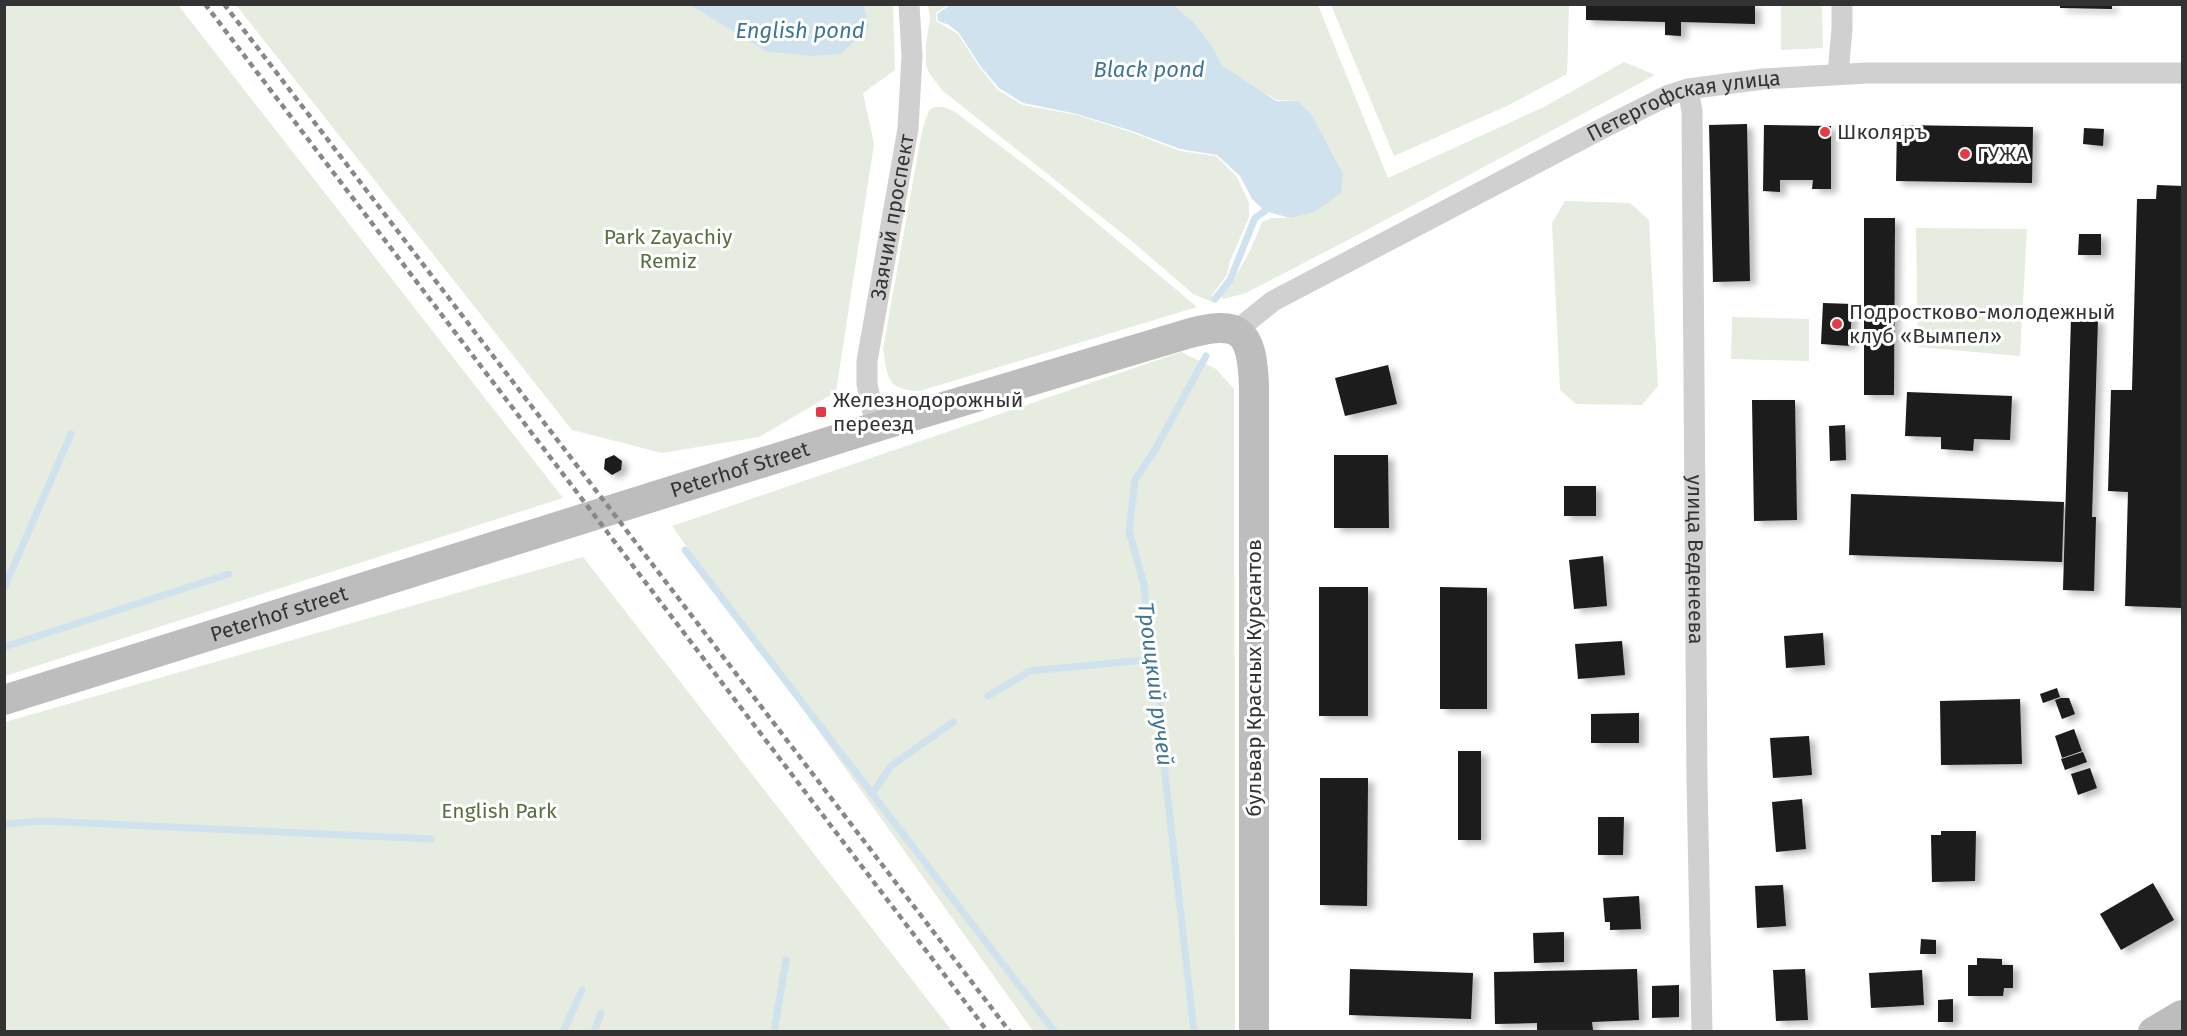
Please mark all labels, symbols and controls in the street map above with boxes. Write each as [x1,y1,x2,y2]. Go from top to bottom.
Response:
water label: English pond [735,17,865,44]
water label: Black pond [1093,56,1205,83]
street label: Петергофская улица [1582,65,1781,147]
place label: Школяръ [1837,119,1927,145]
marker: Школяръ [1818,125,1832,139]
street label: Заячий проспект [865,132,920,302]
place label: ГУЖА [1977,141,2028,167]
marker: ГУЖА [1958,147,1972,161]
park label: Park Zayachiy Remiz [604,224,733,274]
place label: Подростково-молодежный клуб «Вымпел» [1849,299,2115,349]
marker: Подростково-молодежный клуб «Вымпел» [1830,317,1844,331]
place label: Железнодорожный переезд [833,387,1023,437]
marker: Железнодорожный переезд [814,405,828,419]
street label: Peterhof Street [667,436,813,504]
street label: улица Веденеева [1682,475,1709,645]
street label: бульвар Красных Курсантов [1241,539,1267,817]
street label: Peterhof street [207,580,351,648]
water label: Троицкий ручей [1132,601,1179,767]
park label: English Park [441,798,557,824]

